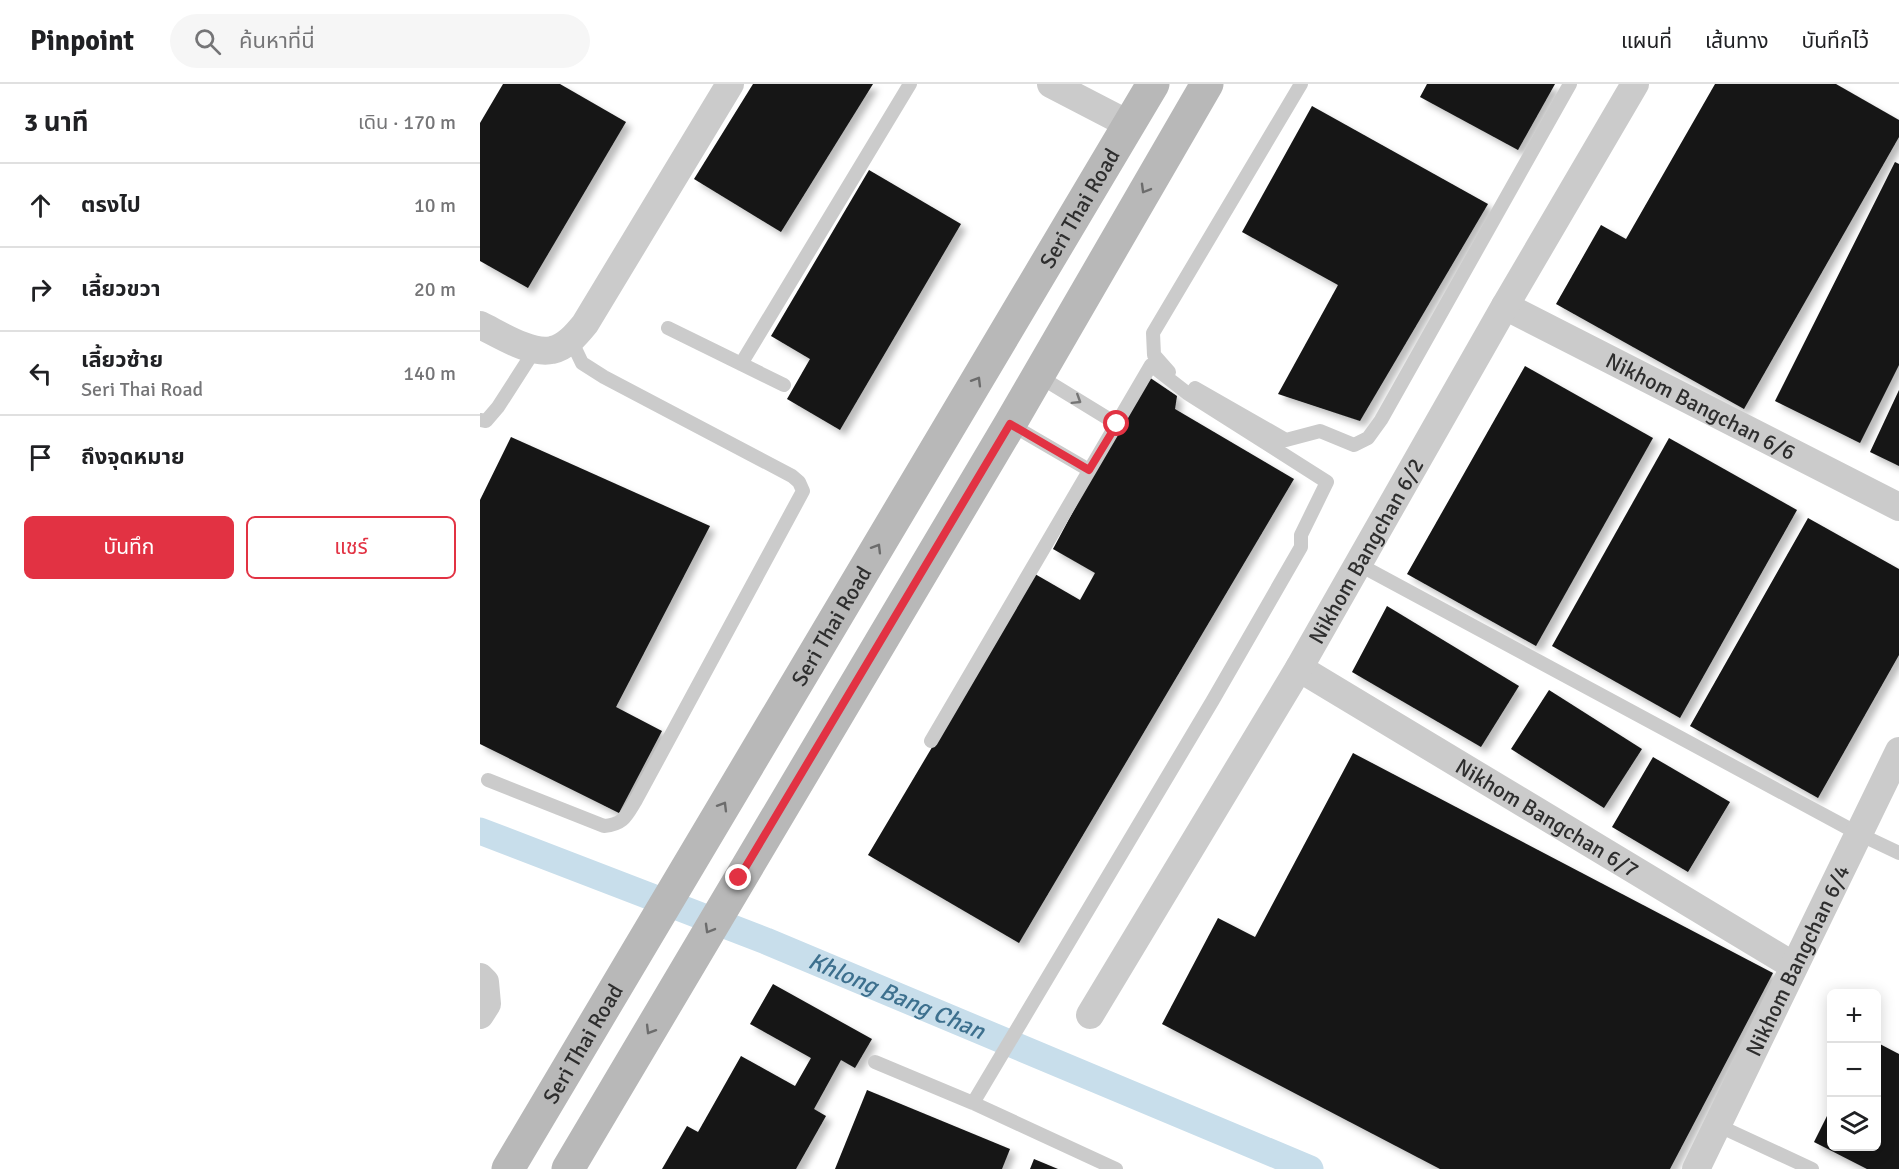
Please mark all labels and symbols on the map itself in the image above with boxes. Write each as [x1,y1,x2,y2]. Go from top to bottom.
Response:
street label: Seri Thai Road [1033,143,1125,273]
one-way arrow [1141,183,1152,193]
street label: Nikhom Bangchan 6/6 [1602,346,1800,466]
one-way arrow [969,377,981,387]
one-way arrow [1071,392,1081,404]
route start [1103,410,1129,436]
street label: Nikhom Bangchan 6/2 [1302,453,1429,648]
one-way arrow [869,544,881,554]
street label: Seri Thai Road [785,561,877,690]
street label: Nikhom Bangchan 6/7 [1451,752,1644,883]
one-way arrow [715,802,727,812]
street label: Nikhom Bangchan 6/4 [1739,860,1855,1060]
route end [725,864,751,890]
one-way arrow [705,923,717,933]
water label: Khlong Bang Chan [804,945,990,1046]
street label: Seri Thai Road [537,979,629,1108]
one-way arrow [645,1024,657,1034]

